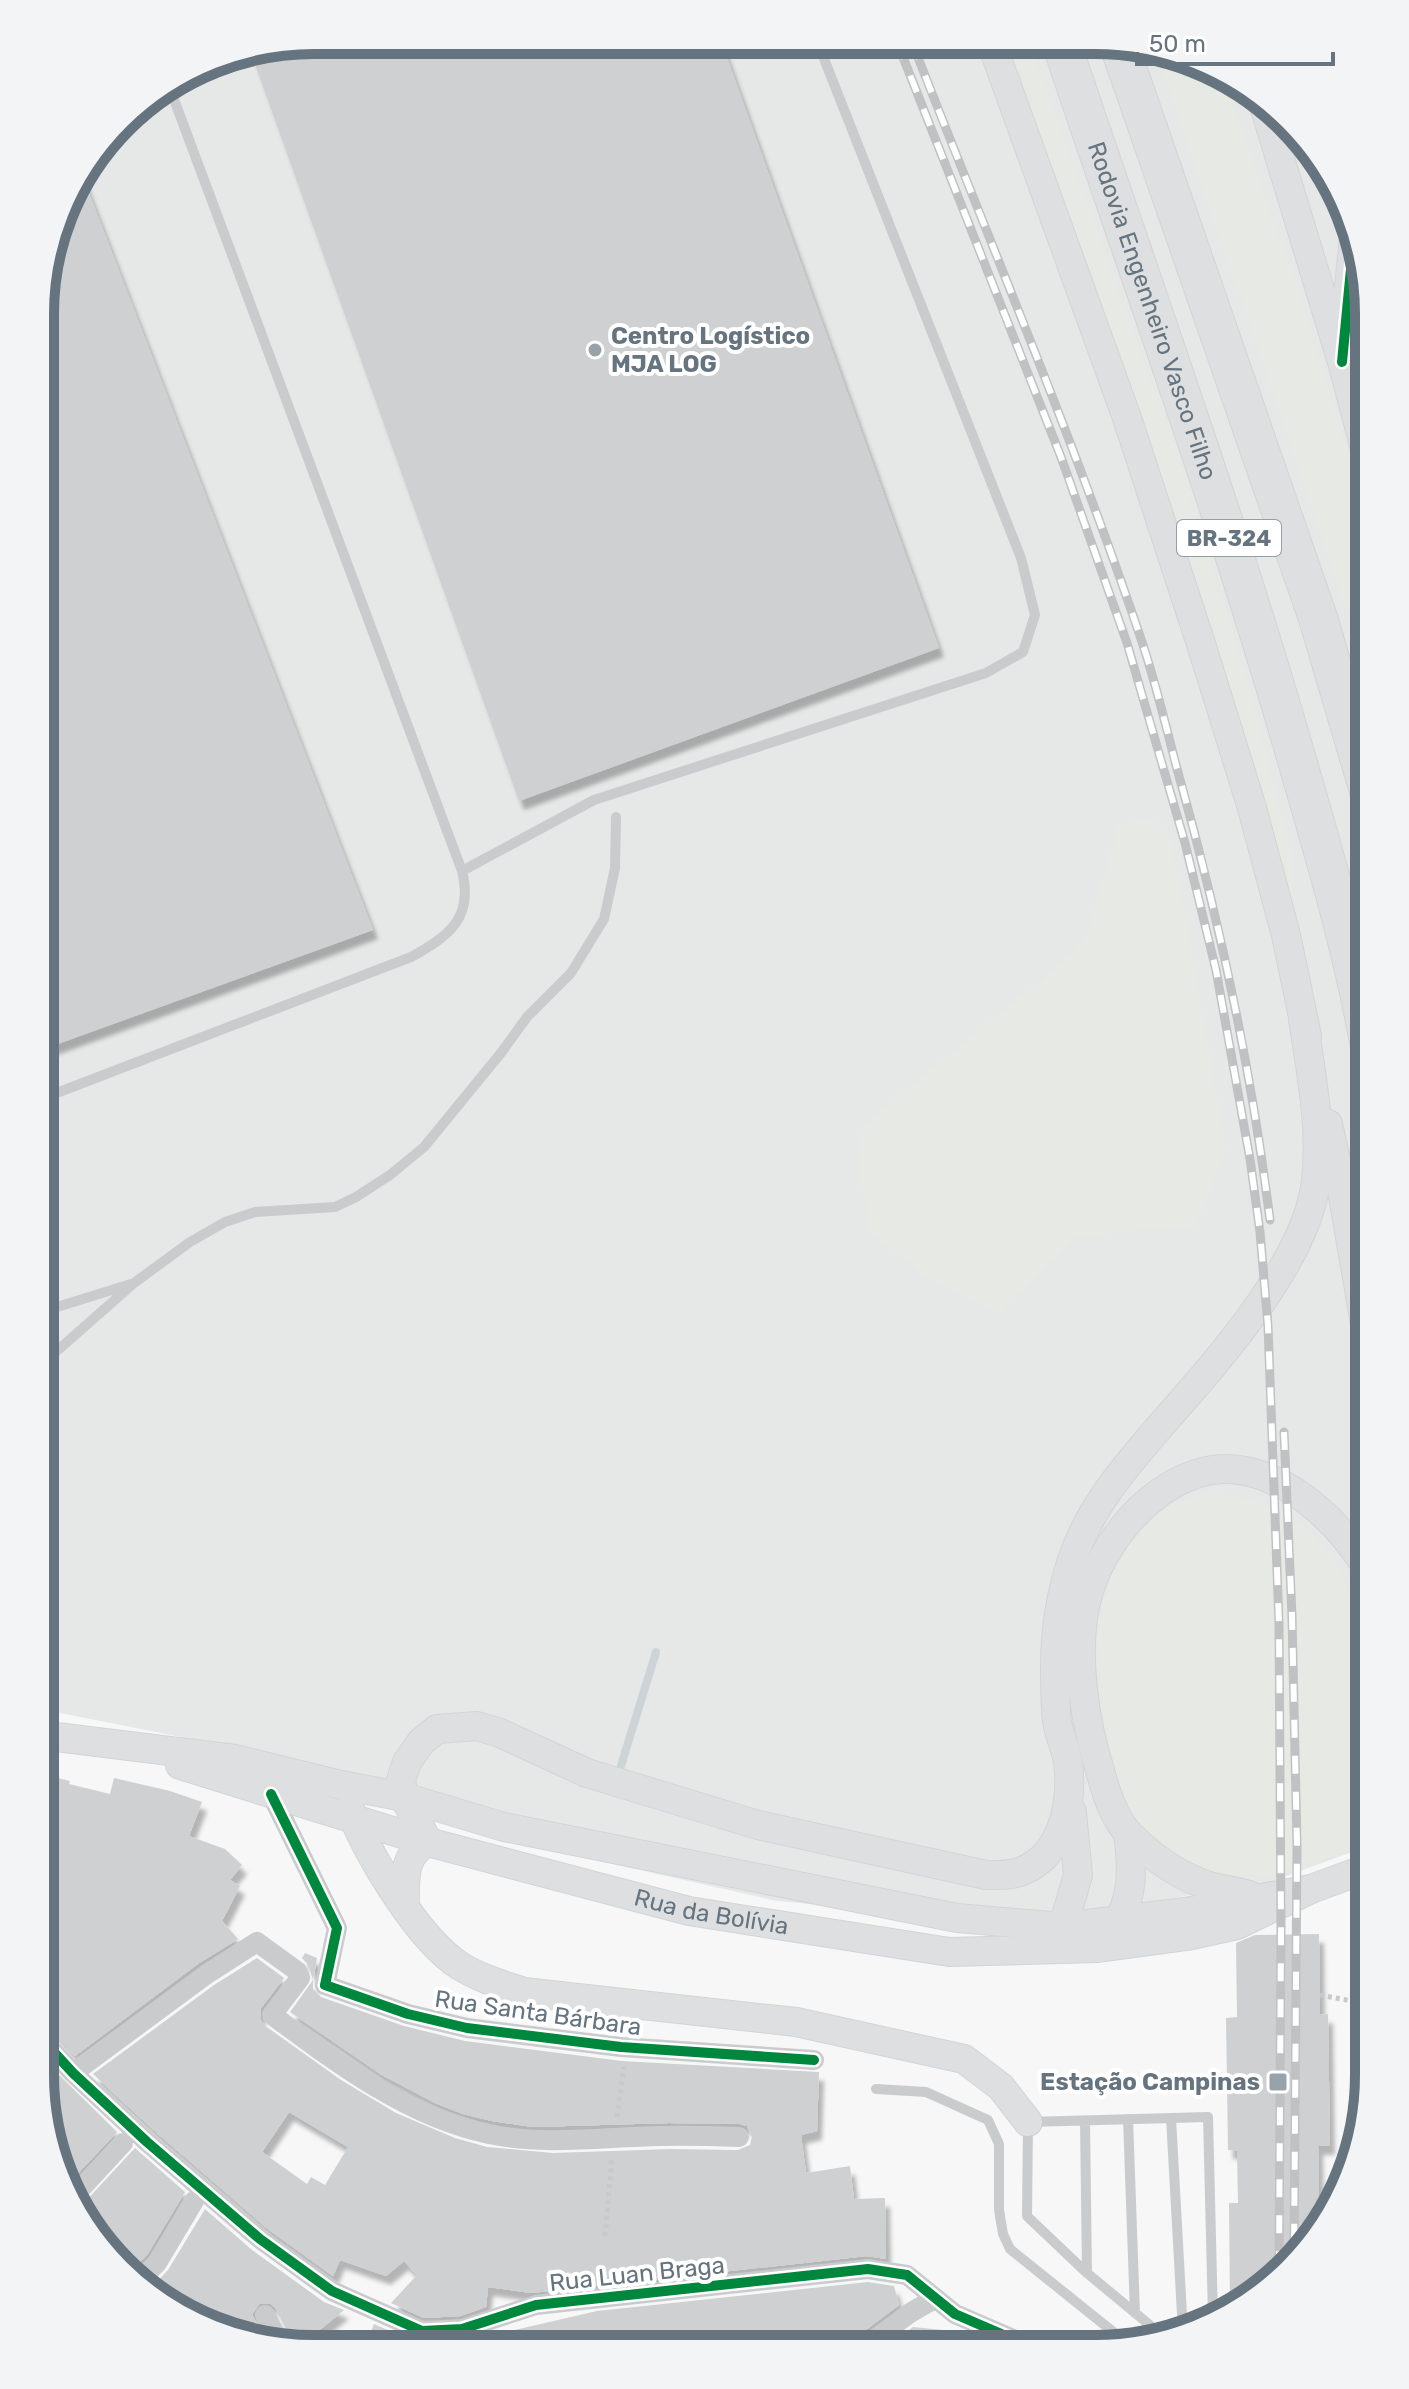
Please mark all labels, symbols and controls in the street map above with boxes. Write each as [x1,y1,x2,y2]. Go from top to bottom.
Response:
scale bar [1137,16,1333,66]
text: 50 m [1149,30,1206,58]
street label: Rodovia Engenheiro Vasco Filho [1082,138,1223,484]
place label: Centro Logístico MJA LOG [611,322,810,378]
marker: Centro Logístico MJA LOG [586,341,604,359]
road number: BR-324 [1177,520,1281,556]
street label: Rua da Bolívia [631,1883,791,1941]
street label: Rua Santa Bárbara [433,1985,643,2041]
place label: Estação Campinas [1040,2068,1260,2096]
marker: Estação Campinas [1267,2071,1289,2093]
street label: Rua Luan Braga [548,2251,726,2297]

